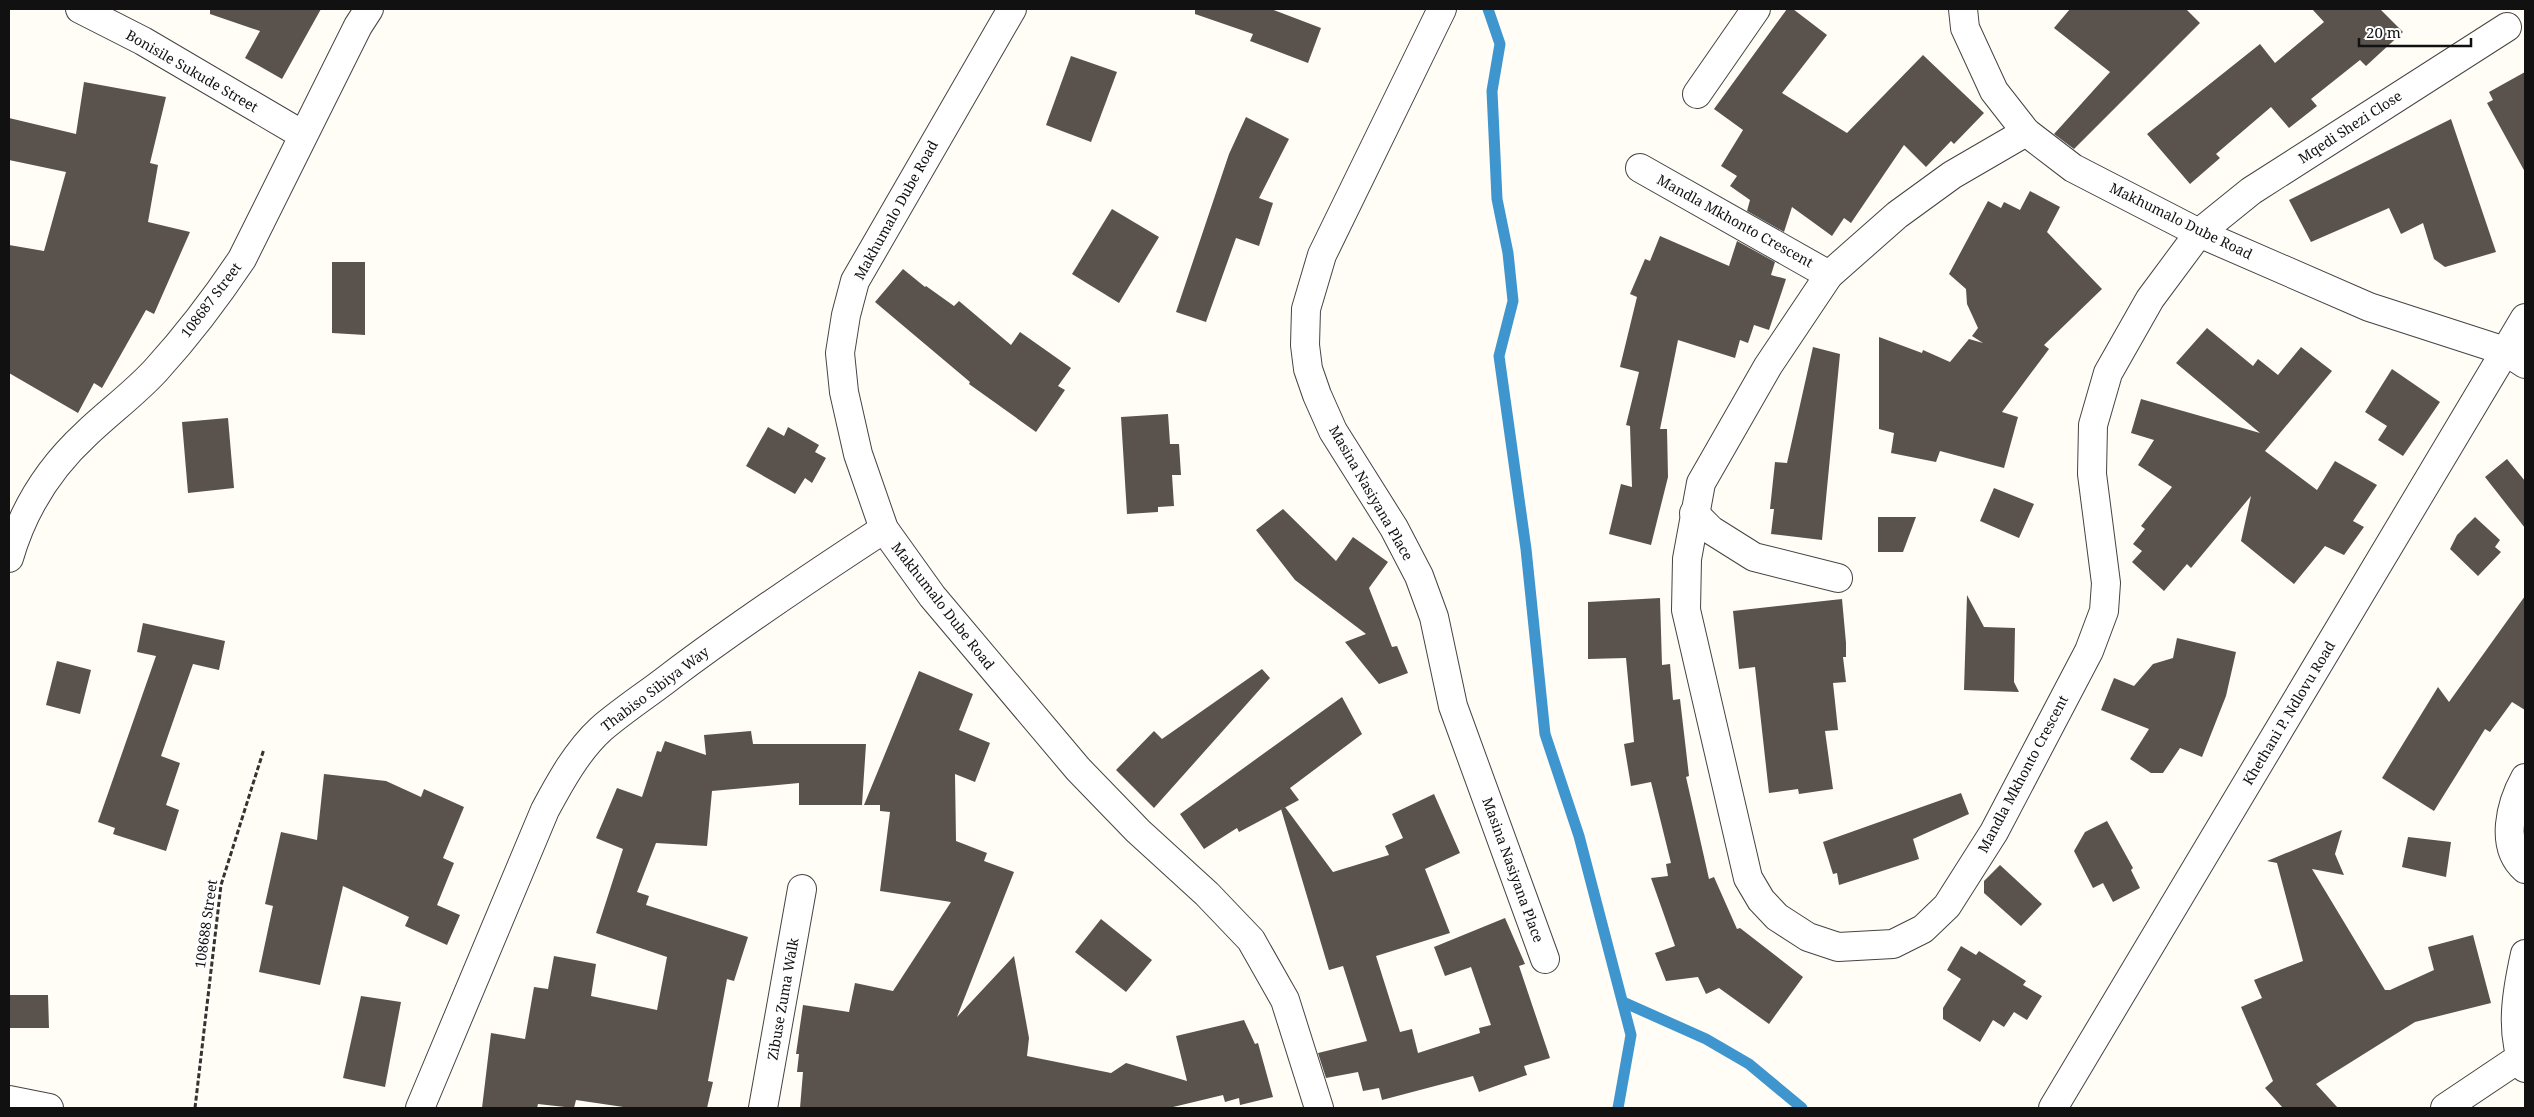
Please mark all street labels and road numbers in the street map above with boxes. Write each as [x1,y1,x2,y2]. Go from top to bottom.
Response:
street label: Bonisile Sukude Street [123,25,262,116]
street label: Mqedi Shezi Close [2294,86,2405,167]
street label: Makhumalo Dube Road [849,136,942,283]
street label: Mandla Mkhonto Crescent [1654,170,1817,272]
street label: Makhumalo Dube Road [2107,178,2256,264]
street label: 108687 Street [176,258,245,341]
street label: Masina Nasiyana Place [1325,422,1418,564]
street label: Makhumalo Dube Road [888,538,999,674]
street label: Khethani P. Ndlovu Road [2238,637,2339,788]
street label: Thabiso Sibiya Way [597,642,712,735]
street label: Mandla Mkhonto Crescent [1973,692,2072,856]
street label: Masina Nasiyana Place [1478,795,1549,945]
street label: 108688 Street [190,878,221,970]
street label: Zibuse Zuma Walk [762,936,803,1061]

